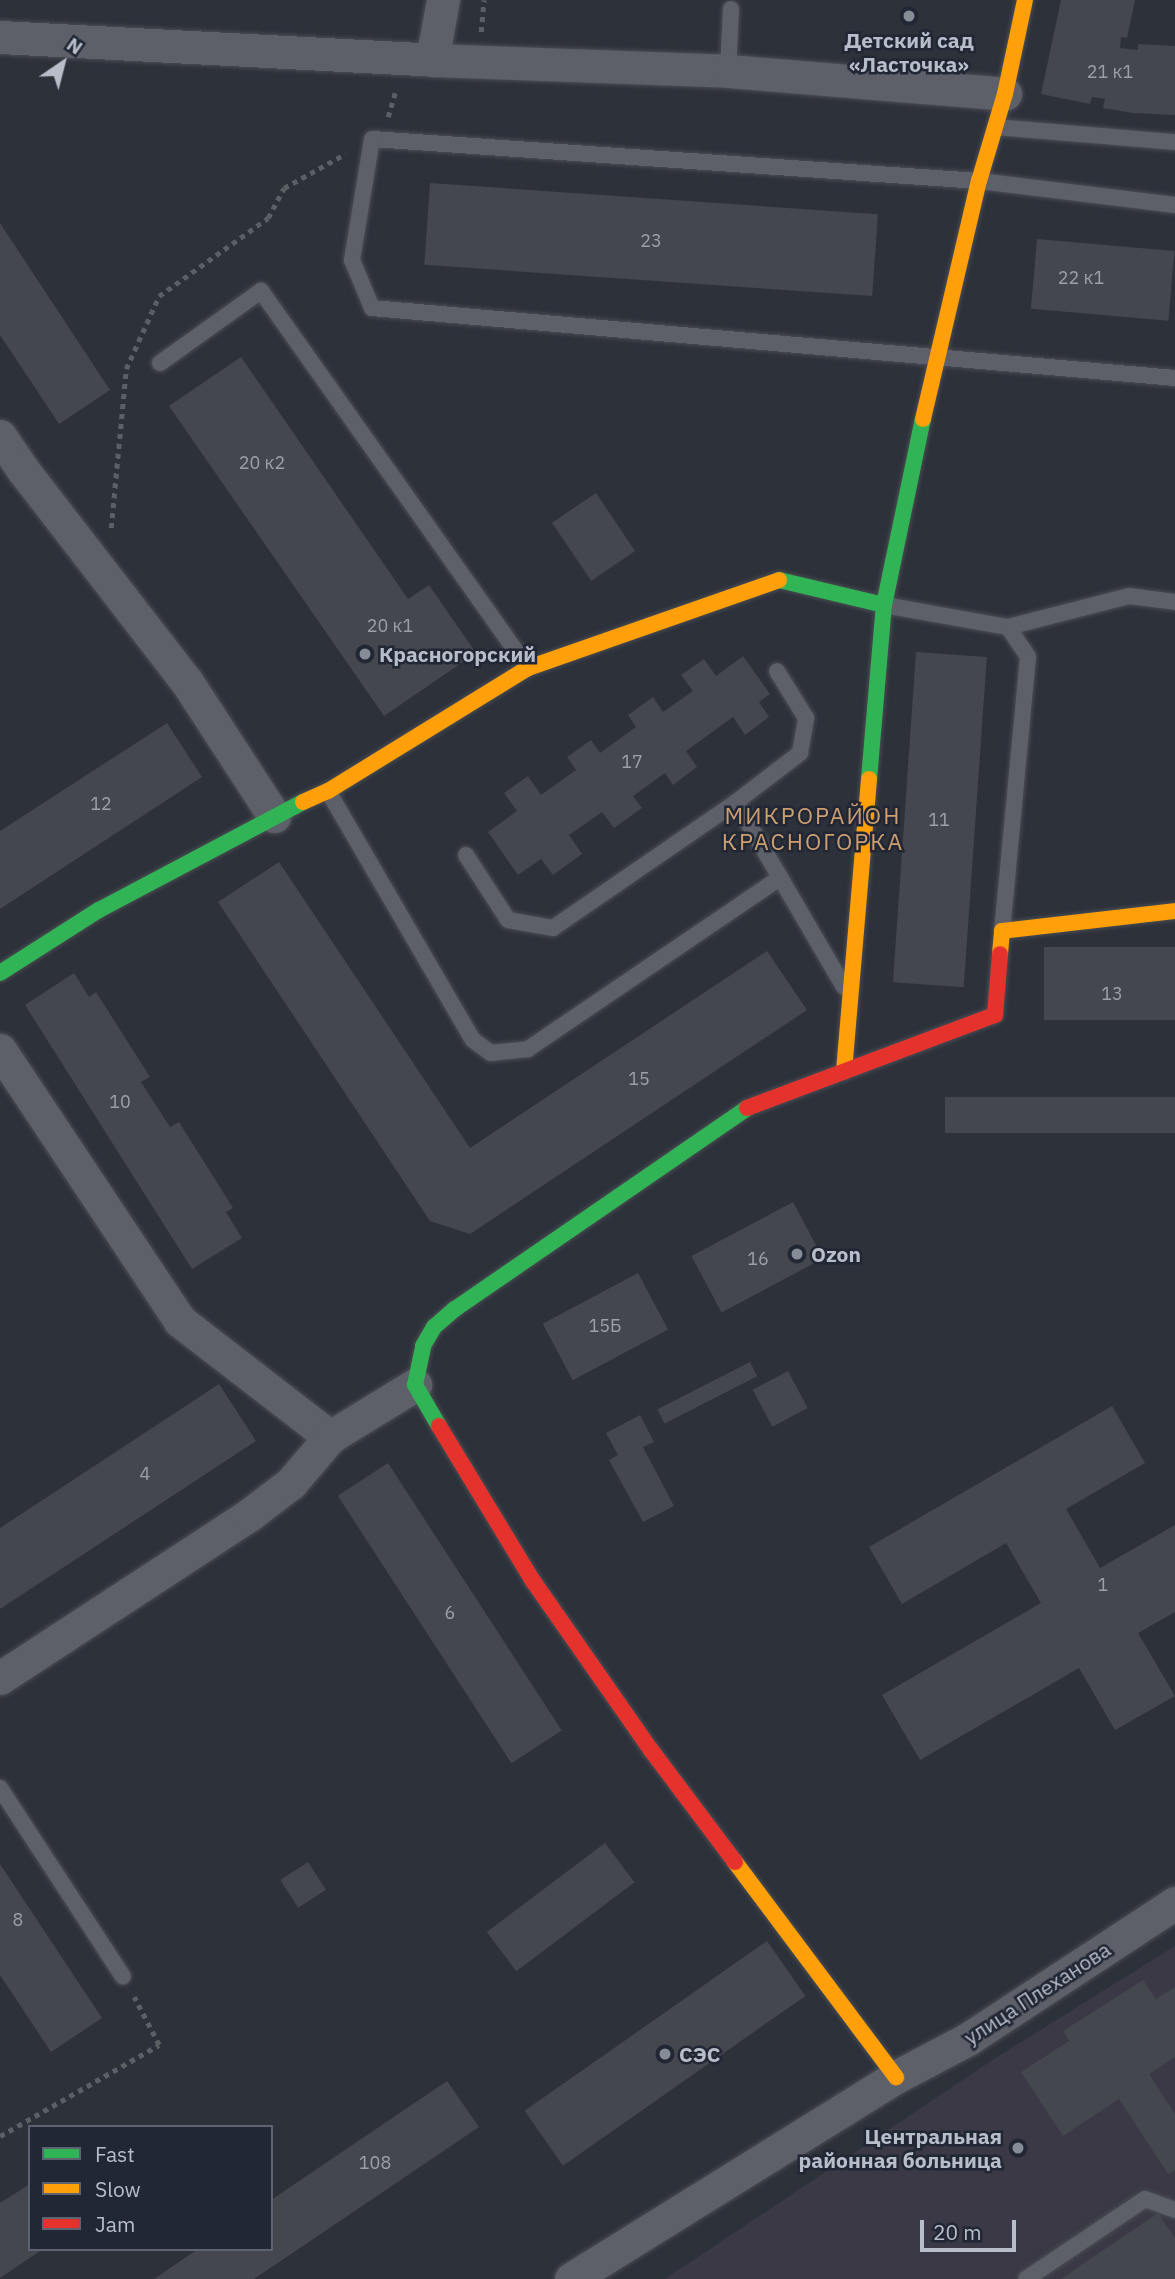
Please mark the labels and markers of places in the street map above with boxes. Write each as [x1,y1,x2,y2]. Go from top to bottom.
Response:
marker: Детский сад «Ласточка» [901,8,917,24]
place label: Детский сад «Ласточка» [844,27,974,77]
place label: Красногорский [379,641,536,667]
marker: Красногорский [357,646,373,662]
place label: Ozon [811,1241,861,1267]
marker: Ozon [789,1246,805,1262]
place label: СЭС [679,2041,720,2067]
marker: СЭС [657,2046,673,2062]
place label: Центральная районная больница [799,2123,1002,2173]
marker: Центральная районная больница [1008,2138,1028,2158]

